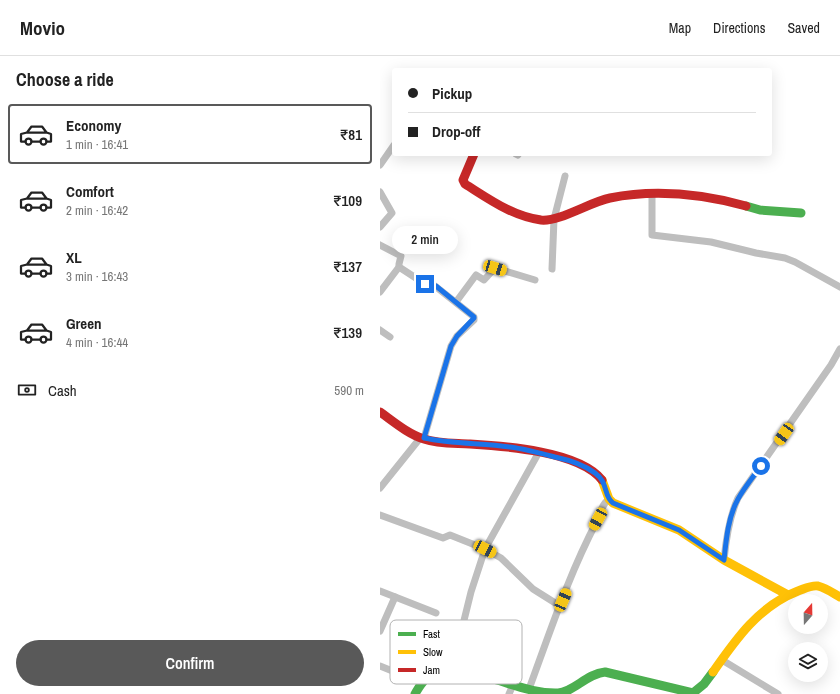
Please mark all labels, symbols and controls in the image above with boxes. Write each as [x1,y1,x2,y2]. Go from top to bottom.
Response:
text: Movio [20,15,65,41]
text: Map [669,19,691,37]
text: Directions [713,19,765,37]
text: Saved [787,19,820,37]
text: Choose a ride [16,67,114,92]
text: Pickup [432,83,472,104]
text: Economy [66,115,121,136]
icon: car [18,116,54,152]
text: Drop-off [432,121,481,142]
text: ₹81 [340,124,362,145]
text: 1 min · 16:41 [66,136,128,153]
text: Comfort [66,181,114,202]
icon: car [18,182,54,218]
text: ₹109 [333,190,362,211]
text: 2 min · 16:42 [66,202,128,219]
callout: 2 min [392,226,458,254]
text: 2 min [411,231,439,248]
text: XL [66,247,82,268]
icon: car [18,248,54,284]
text: ₹137 [333,256,362,277]
car [482,259,508,277]
text: 3 min · 16:43 [66,268,128,285]
route end [416,275,434,293]
text: Green [66,313,102,334]
icon: car [18,314,54,350]
text: ₹139 [333,322,362,343]
text: 4 min · 16:44 [66,334,128,351]
icon: cash [16,379,38,401]
text: Cash [48,380,77,401]
text: 590 m [334,382,364,399]
car [772,421,796,447]
route start [752,457,770,475]
car [587,506,609,532]
car [472,538,498,560]
car [553,587,573,613]
north arrow [788,594,828,634]
map controls [788,594,828,682]
legend [390,620,522,684]
text: Fast [423,627,441,641]
button: Confirm [16,640,364,686]
button: layers [788,642,828,682]
text: Slow [423,645,443,659]
text: Jam [423,663,440,677]

